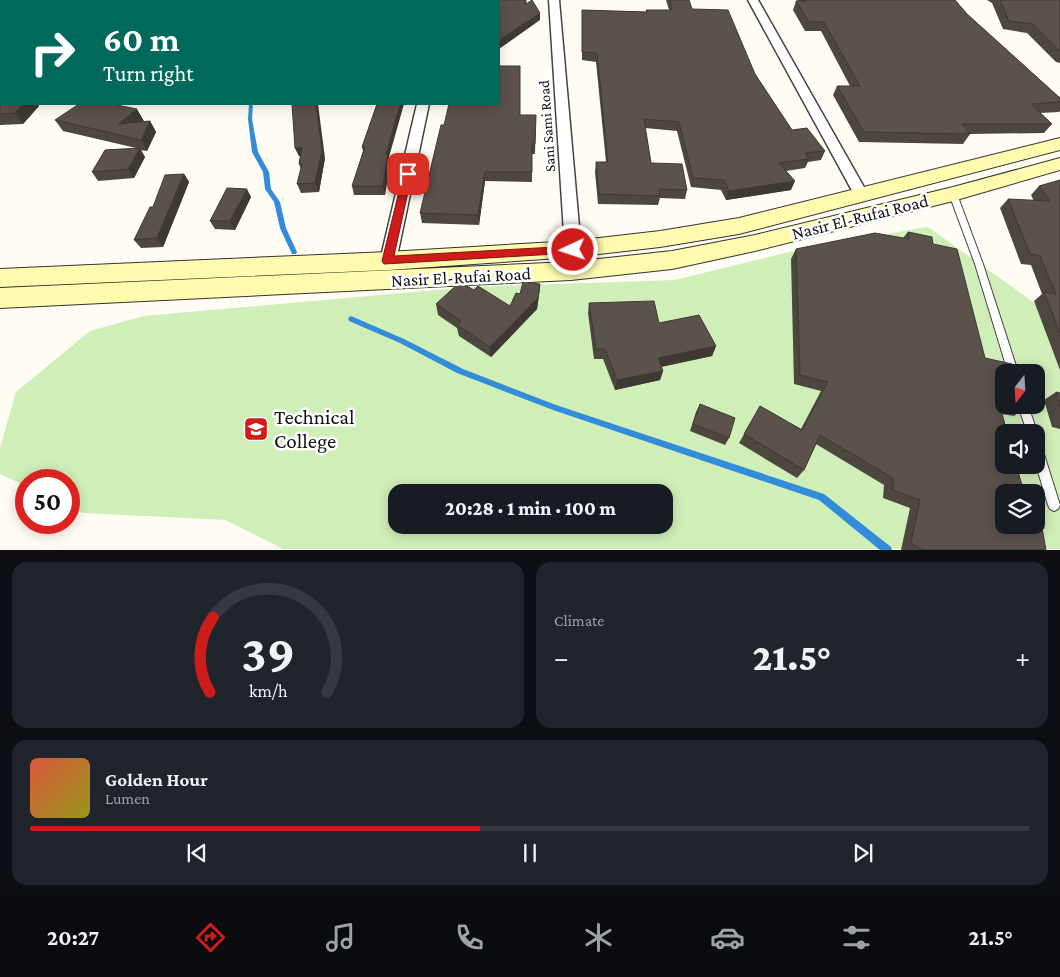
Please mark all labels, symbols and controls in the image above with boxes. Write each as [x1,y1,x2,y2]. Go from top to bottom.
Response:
icon: right [20,20,85,85]
text: 60 m [103,20,180,59]
text: Turn right [103,61,194,86]
street label: Sani Sami Road [536,79,558,172]
pin [387,153,429,195]
icon: arrive [394,160,422,188]
street label: Nasir El-Rufai Road [790,190,931,244]
position arrow [546,223,598,275]
street label: Nasir El-Rufai Road [390,263,532,291]
north arrow [995,364,1045,414]
map controls [995,364,1045,534]
place label: Technical College [274,405,354,453]
school or university icon: Technical College [243,416,269,442]
button: sound [995,424,1045,474]
speed limit sign: 50 [15,469,80,534]
button: layers [995,484,1045,534]
text: 20:28 · 1 min · 100 m [445,498,616,519]
text: Climate [554,612,604,629]
text: 39 [241,624,295,682]
text: 21.5° [752,636,832,678]
text: − [554,642,569,673]
text: + [1015,642,1030,673]
text: km/h [249,681,288,701]
text: Golden Hour [105,769,208,790]
text: Lumen [105,790,150,807]
icon: previous [183,839,211,867]
icon: pause [516,839,544,867]
icon: next [849,839,877,867]
icon: directions [193,920,228,955]
icon: music [323,920,358,955]
icon: phone [452,920,487,955]
icon: climate [581,920,616,955]
icon: car [710,920,745,955]
icon: filters [839,920,874,955]
text: 20:27 [47,925,99,950]
text: 21.5° [968,925,1013,950]

